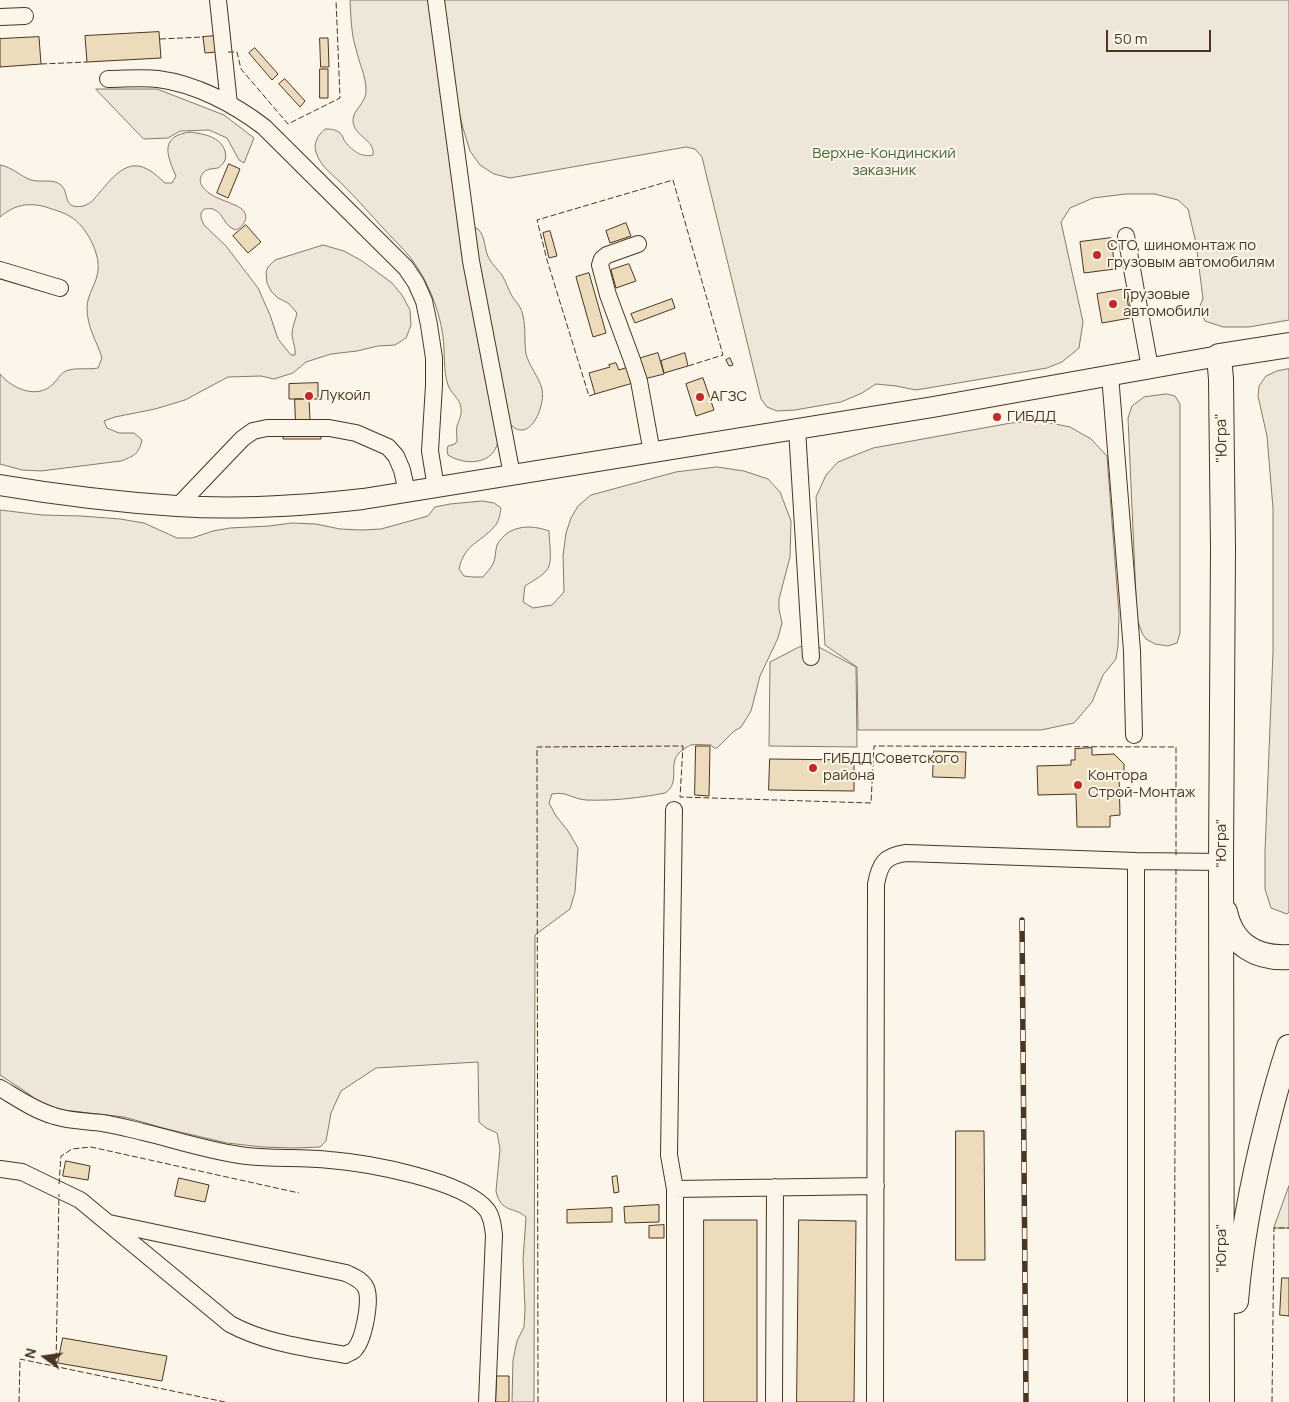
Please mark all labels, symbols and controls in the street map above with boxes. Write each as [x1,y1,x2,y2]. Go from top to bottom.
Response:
scale bar [1109,20,1214,52]
text: 50 m [1114,28,1148,49]
park label: Верхне-Кондинский заказник [812,145,956,180]
place label: СТО, шиномонтаж по грузовым автомобилям [1107,237,1275,272]
marker: СТО, шиномонтаж по грузовым автомобилям [1091,249,1103,261]
place label: Грузовые автомобили [1123,286,1209,321]
marker: Грузовые автомобили [1107,298,1119,310]
place label: Лукойл [319,387,371,405]
place label: АГЗС [710,388,747,406]
marker: Лукойл [303,390,315,402]
marker: АГЗС [694,391,706,403]
place label: ГИБДД [1007,408,1056,426]
marker: ГИБДД [991,411,1003,423]
street label: "Югра" [1213,413,1231,463]
place label: ГИБДД Советского района [823,750,959,785]
marker: ГИБДД Советского района [807,762,819,774]
place label: Контора Строй-Монтаж [1088,767,1195,802]
marker: Контора Строй-Монтаж [1072,779,1084,791]
street label: "Югра" [1213,818,1231,868]
street label: "Югра" [1213,1223,1231,1273]
north arrow [20,1332,70,1382]
text: N [20,1346,40,1360]

